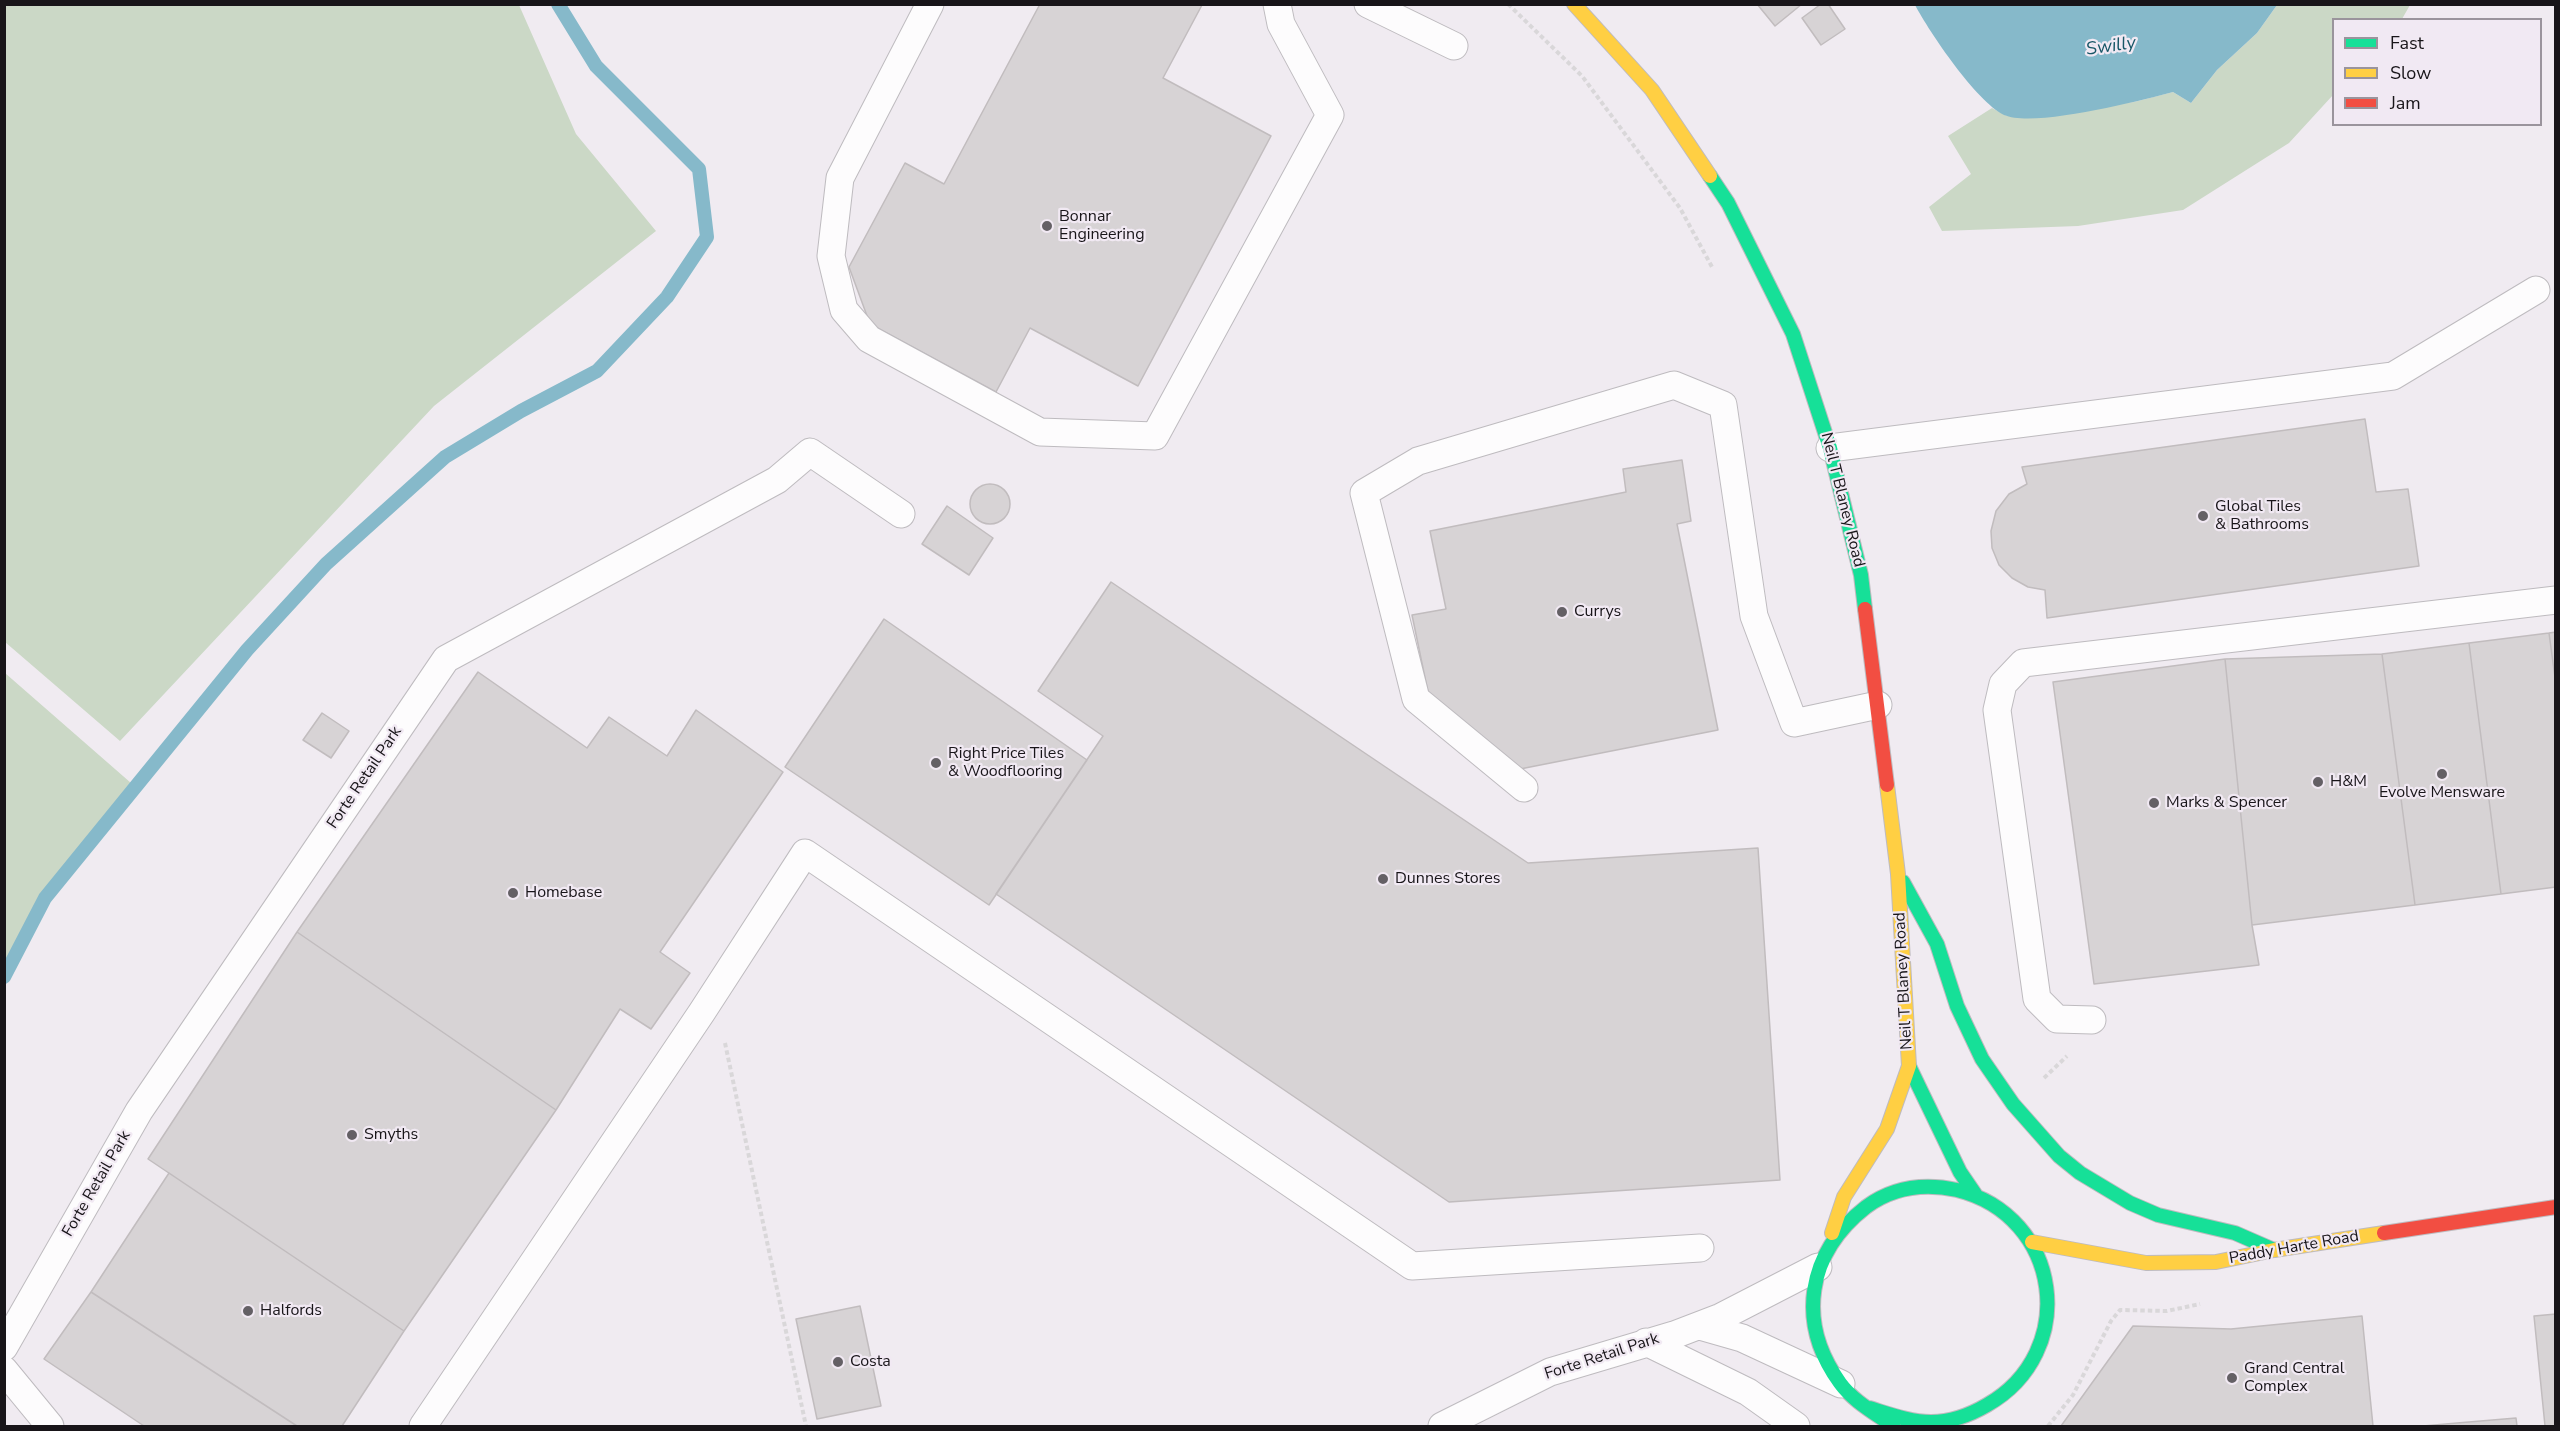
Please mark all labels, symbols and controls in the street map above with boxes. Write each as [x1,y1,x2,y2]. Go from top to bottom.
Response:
legend [2332,18,2542,126]
text: Fast [2390,31,2424,55]
water label: Swilly [2085,33,2137,61]
text: Slow [2390,61,2431,85]
text: Jam [2390,91,2421,115]
place label: Bonnar Engineering [1059,207,1145,245]
marker: Bonnar Engineering [1040,219,1054,233]
street label: Neil T Blaney Road [1816,431,1868,569]
place label: Global Tiles & Bathrooms [2215,497,2309,535]
marker: Global Tiles & Bathrooms [2196,509,2210,523]
place label: Currys [1574,602,1621,622]
marker: Currys [1555,605,1569,619]
street label: Forte Retail Park [324,723,406,833]
place label: Right Price Tiles & Woodflooring [948,744,1064,782]
marker: Right Price Tiles & Woodflooring [929,756,943,770]
marker: Evolve Mensware [2435,767,2449,781]
place label: H&M [2330,772,2367,792]
marker: H&M [2311,775,2325,789]
place label: Evolve Mensware [2379,783,2505,803]
place label: Marks & Spencer [2166,793,2287,813]
marker: Marks & Spencer [2147,796,2161,810]
place label: Dunnes Stores [1395,869,1500,889]
marker: Dunnes Stores [1376,872,1390,886]
place label: Homebase [525,883,602,903]
marker: Homebase [506,886,520,900]
street label: Neil T Blaney Road [1891,912,1917,1050]
place label: Smyths [364,1125,418,1145]
street label: Forte Retail Park [59,1128,135,1240]
marker: Smyths [345,1128,359,1142]
street label: Paddy Harte Road [2228,1227,2360,1269]
place label: Halfords [260,1301,322,1321]
marker: Halfords [241,1304,255,1318]
street label: Forte Retail Park [1542,1329,1662,1385]
place label: Costa [850,1352,891,1372]
marker: Costa [831,1355,845,1369]
place label: Grand Central Complex [2244,1359,2345,1397]
marker: Grand Central Complex [2225,1371,2239,1385]

